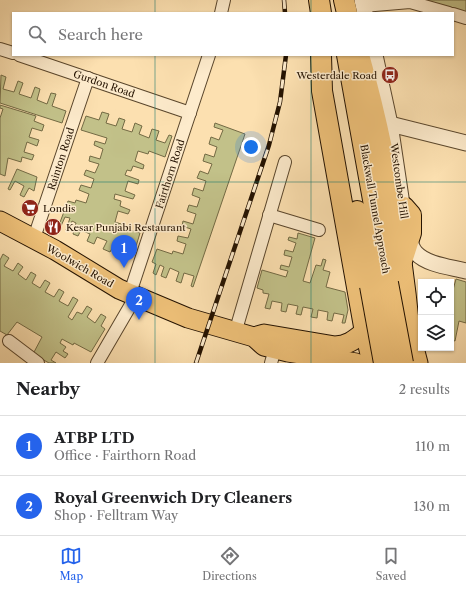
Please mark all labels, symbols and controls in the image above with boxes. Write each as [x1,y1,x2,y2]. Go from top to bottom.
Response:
search box [12,12,454,56]
icon: search [26,23,48,45]
text: Search here [58,25,143,44]
bus stop icon: Westerdale Road [380,65,400,85]
street label: Gurdon Road [72,67,136,101]
place label: Westerdale Road [295,69,377,82]
street label: Rainton Road [45,126,77,192]
your location [241,137,261,157]
street label: Fairthorn Road [153,138,187,210]
street label: Westcombe Hill [387,141,411,220]
street label: Blackwall Tunnel Approach [357,143,393,275]
supermarket icon: Londis [20,198,40,218]
place label: Londis [43,202,75,215]
restaurant icon: Kesar Punjabi Restaurant [43,217,63,237]
place label: Kesar Punjabi Restaurant [66,221,186,234]
pin: 1 [111,235,137,268]
street label: Woolwich Road [43,241,116,290]
map controls [418,279,454,351]
button: locate [418,279,454,315]
pin: 2 [126,287,152,320]
button: layers [418,315,454,351]
text: Nearby [16,379,80,399]
text: 2 results [399,381,450,397]
text: ATBP LTD [54,428,135,447]
text: 1 [26,438,32,454]
text: 110 m [415,438,450,454]
text: Office · Fairthorn Road [54,447,196,463]
text: Royal Greenwich Dry Cleaners [54,488,292,507]
text: 2 [25,498,33,514]
text: 130 m [414,498,450,514]
text: Shop · Felltram Way [54,507,178,523]
tab: Map [60,545,83,583]
tab: Directions [202,545,257,583]
tab: Saved [376,545,406,583]

